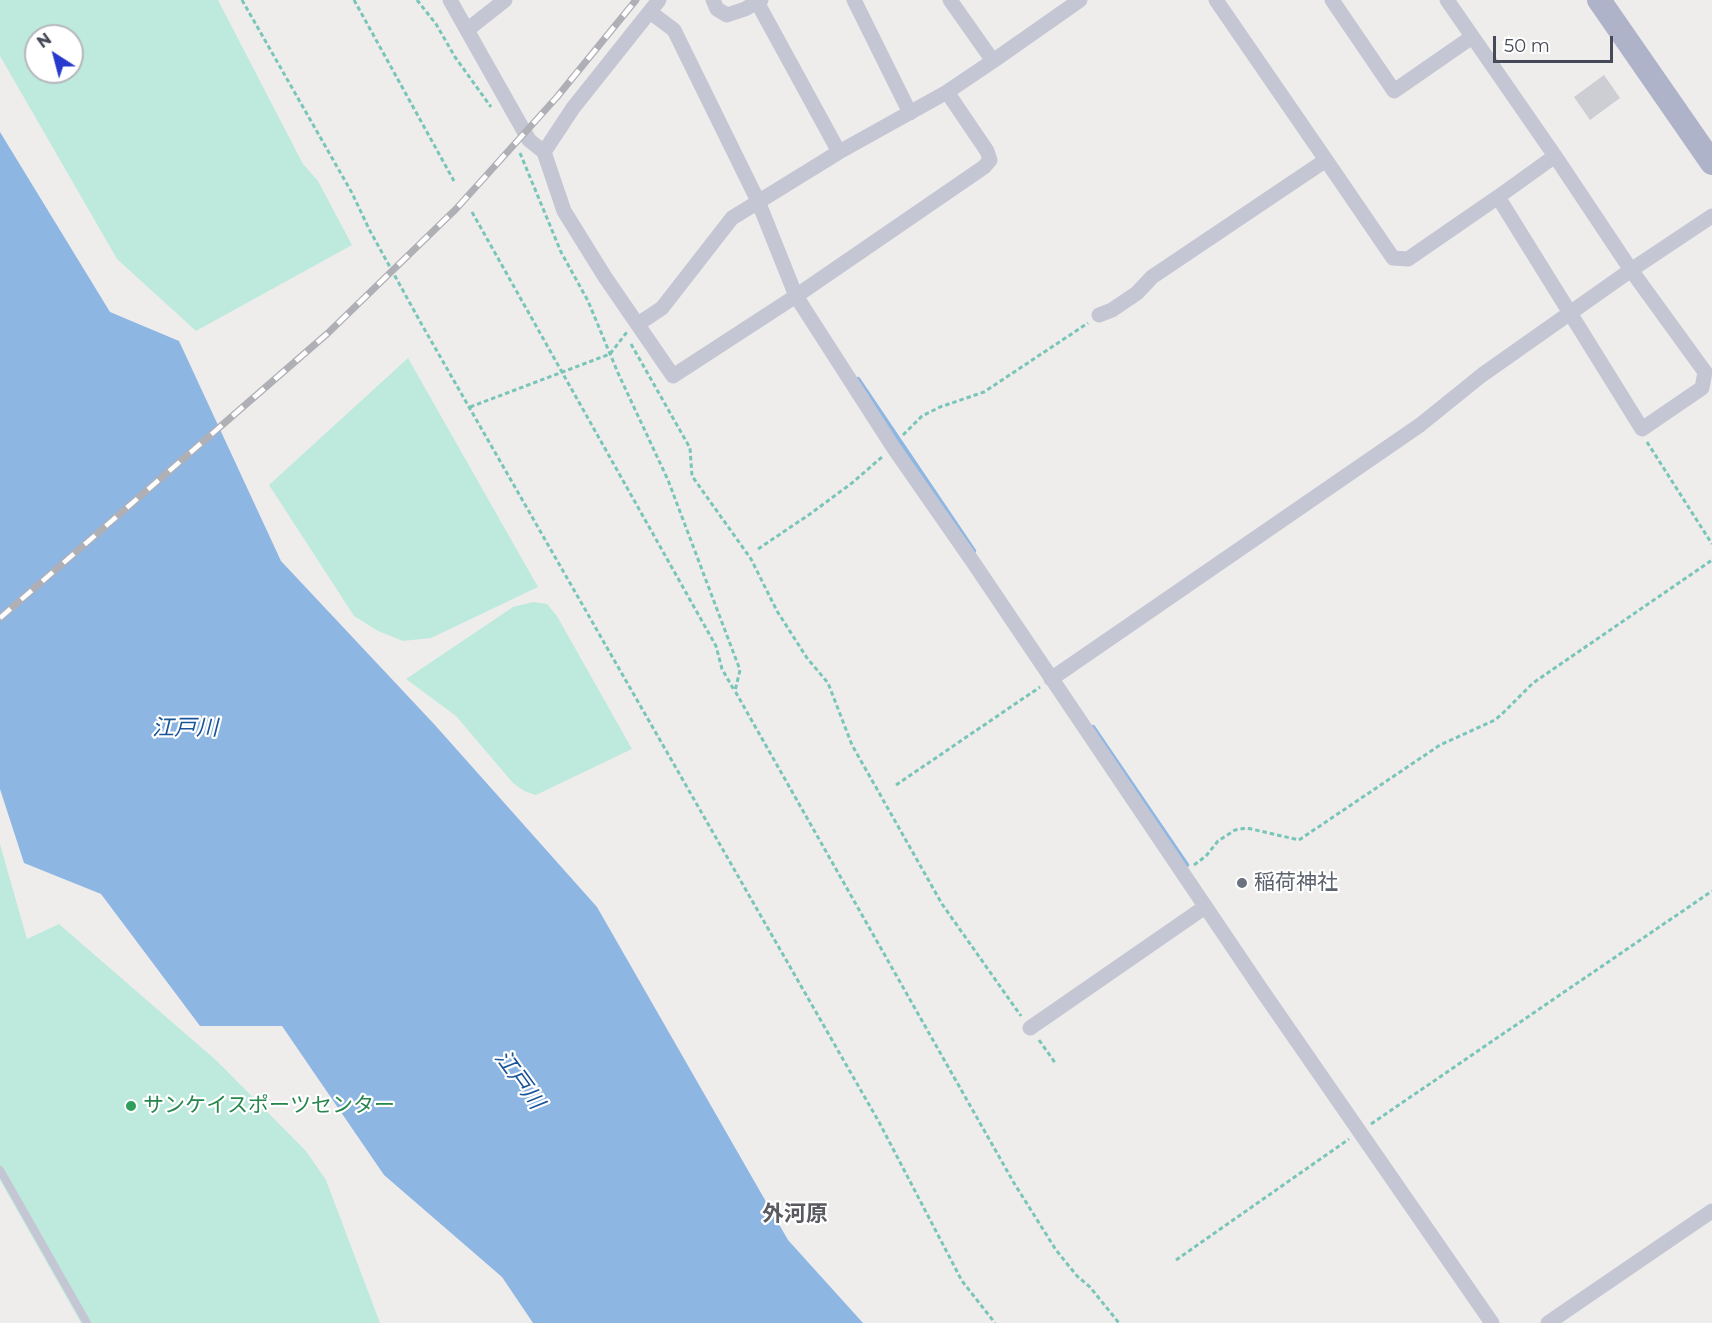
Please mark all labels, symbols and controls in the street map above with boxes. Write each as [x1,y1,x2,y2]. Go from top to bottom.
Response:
north arrow [24,24,84,84]
scale bar [1496,24,1616,62]
text: N [33,29,55,52]
text: 50 m [1504,35,1550,57]
water label: 江戸川 [152,716,218,742]
place label: 稲荷神社 [1254,870,1338,896]
marker: 稲荷神社 [1235,876,1249,890]
water label: 江戸川 [489,1046,549,1114]
place label: サンケイスポーツセンター [143,1093,395,1119]
marker: サンケイスポーツセンター [124,1099,138,1113]
district label: 外河原 [762,1202,828,1228]

